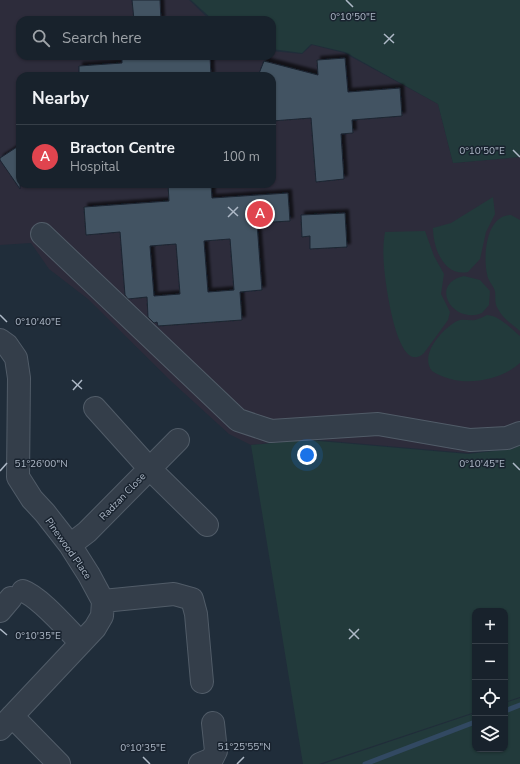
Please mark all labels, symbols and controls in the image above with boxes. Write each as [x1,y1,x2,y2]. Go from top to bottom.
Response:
text: 0°10'50"E [330,10,376,24]
search box [16,16,276,60]
icon: search [30,27,52,49]
text: Search here [62,28,142,48]
text: Nearby [32,87,89,110]
text: Bracton Centre [70,138,175,158]
text: 0°10'50"E [459,144,505,158]
text: A [40,148,50,166]
text: 100 m [222,148,260,166]
text: Hospital [70,158,119,176]
pin: A [247,199,273,229]
text: 0°10'40"E [15,315,61,329]
your location [297,445,317,465]
text: 51°26'00"N [14,457,68,471]
text: 0°10'45"E [459,457,505,471]
street label: Radzan Close [96,470,149,524]
street label: Pinewood Place [42,515,95,582]
map controls [472,608,508,752]
button: + [472,608,508,644]
text: 0°10'35"E [15,629,61,643]
button: − [472,644,508,680]
button: locate [472,680,508,716]
button: layers [472,716,508,752]
text: 51°25'55"N [217,740,271,754]
text: 0°10'35"E [120,741,166,755]

